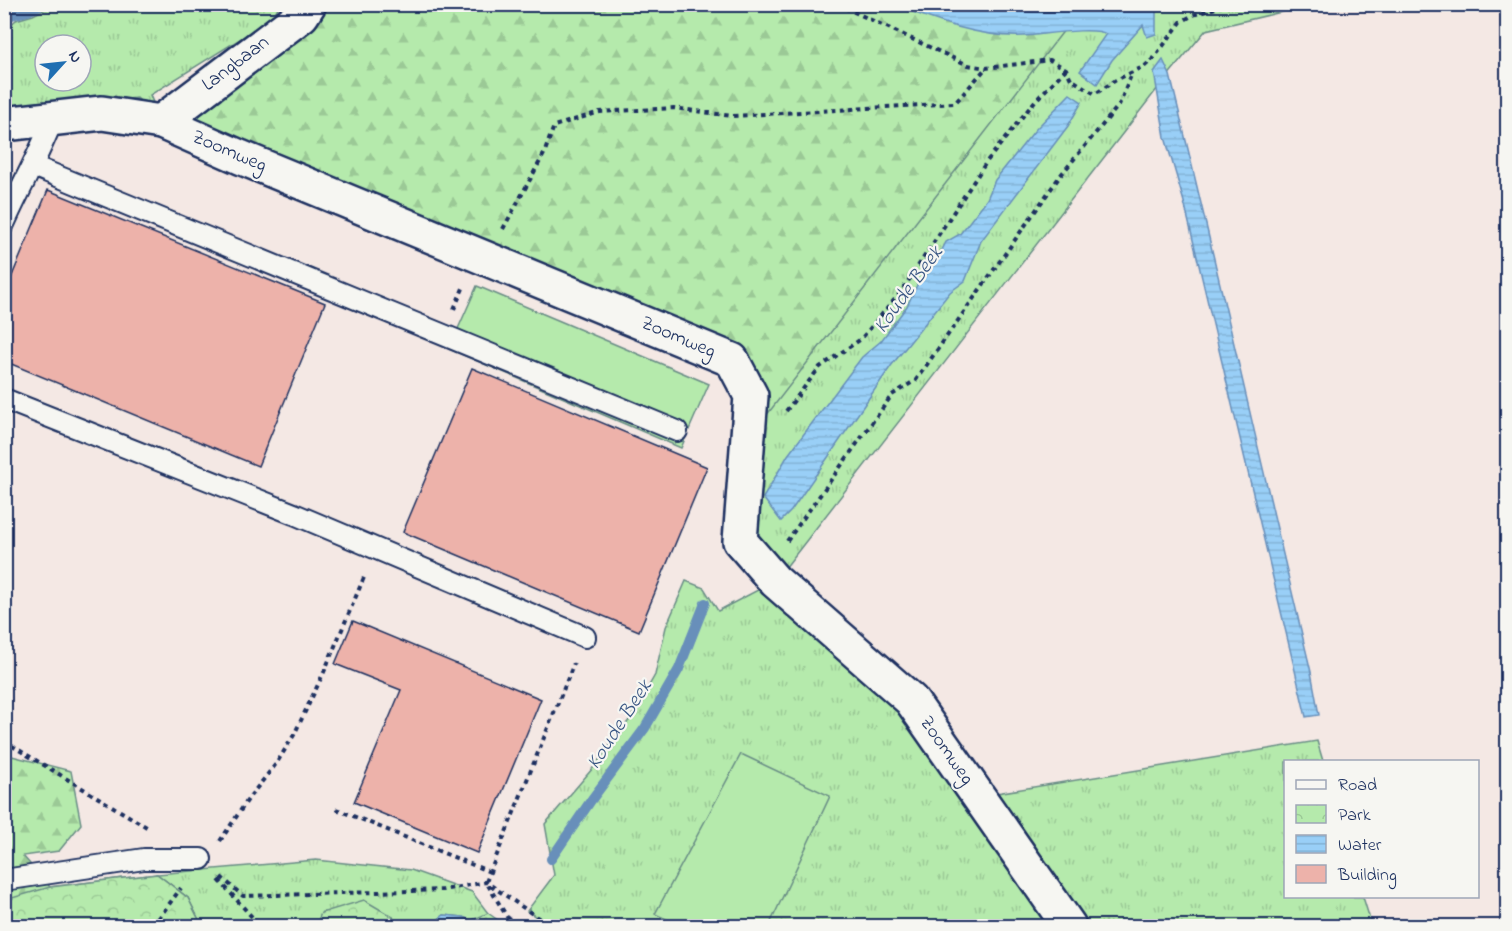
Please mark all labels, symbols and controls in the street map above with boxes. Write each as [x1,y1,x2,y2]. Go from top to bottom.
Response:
street label: Langbaan [196,29,277,100]
north arrow [33,33,93,93]
text: N [61,47,88,68]
street label: Zoomweg [187,123,271,182]
water label: Koude Beek [867,239,951,340]
street label: Zoomweg [636,309,720,368]
water label: Koude Beek [580,674,661,776]
street label: Zoomweg [911,710,980,792]
legend [1284,760,1479,898]
text: Road [1338,773,1377,799]
text: Park [1338,803,1371,829]
text: Water [1338,833,1382,859]
text: Building [1337,863,1397,890]

